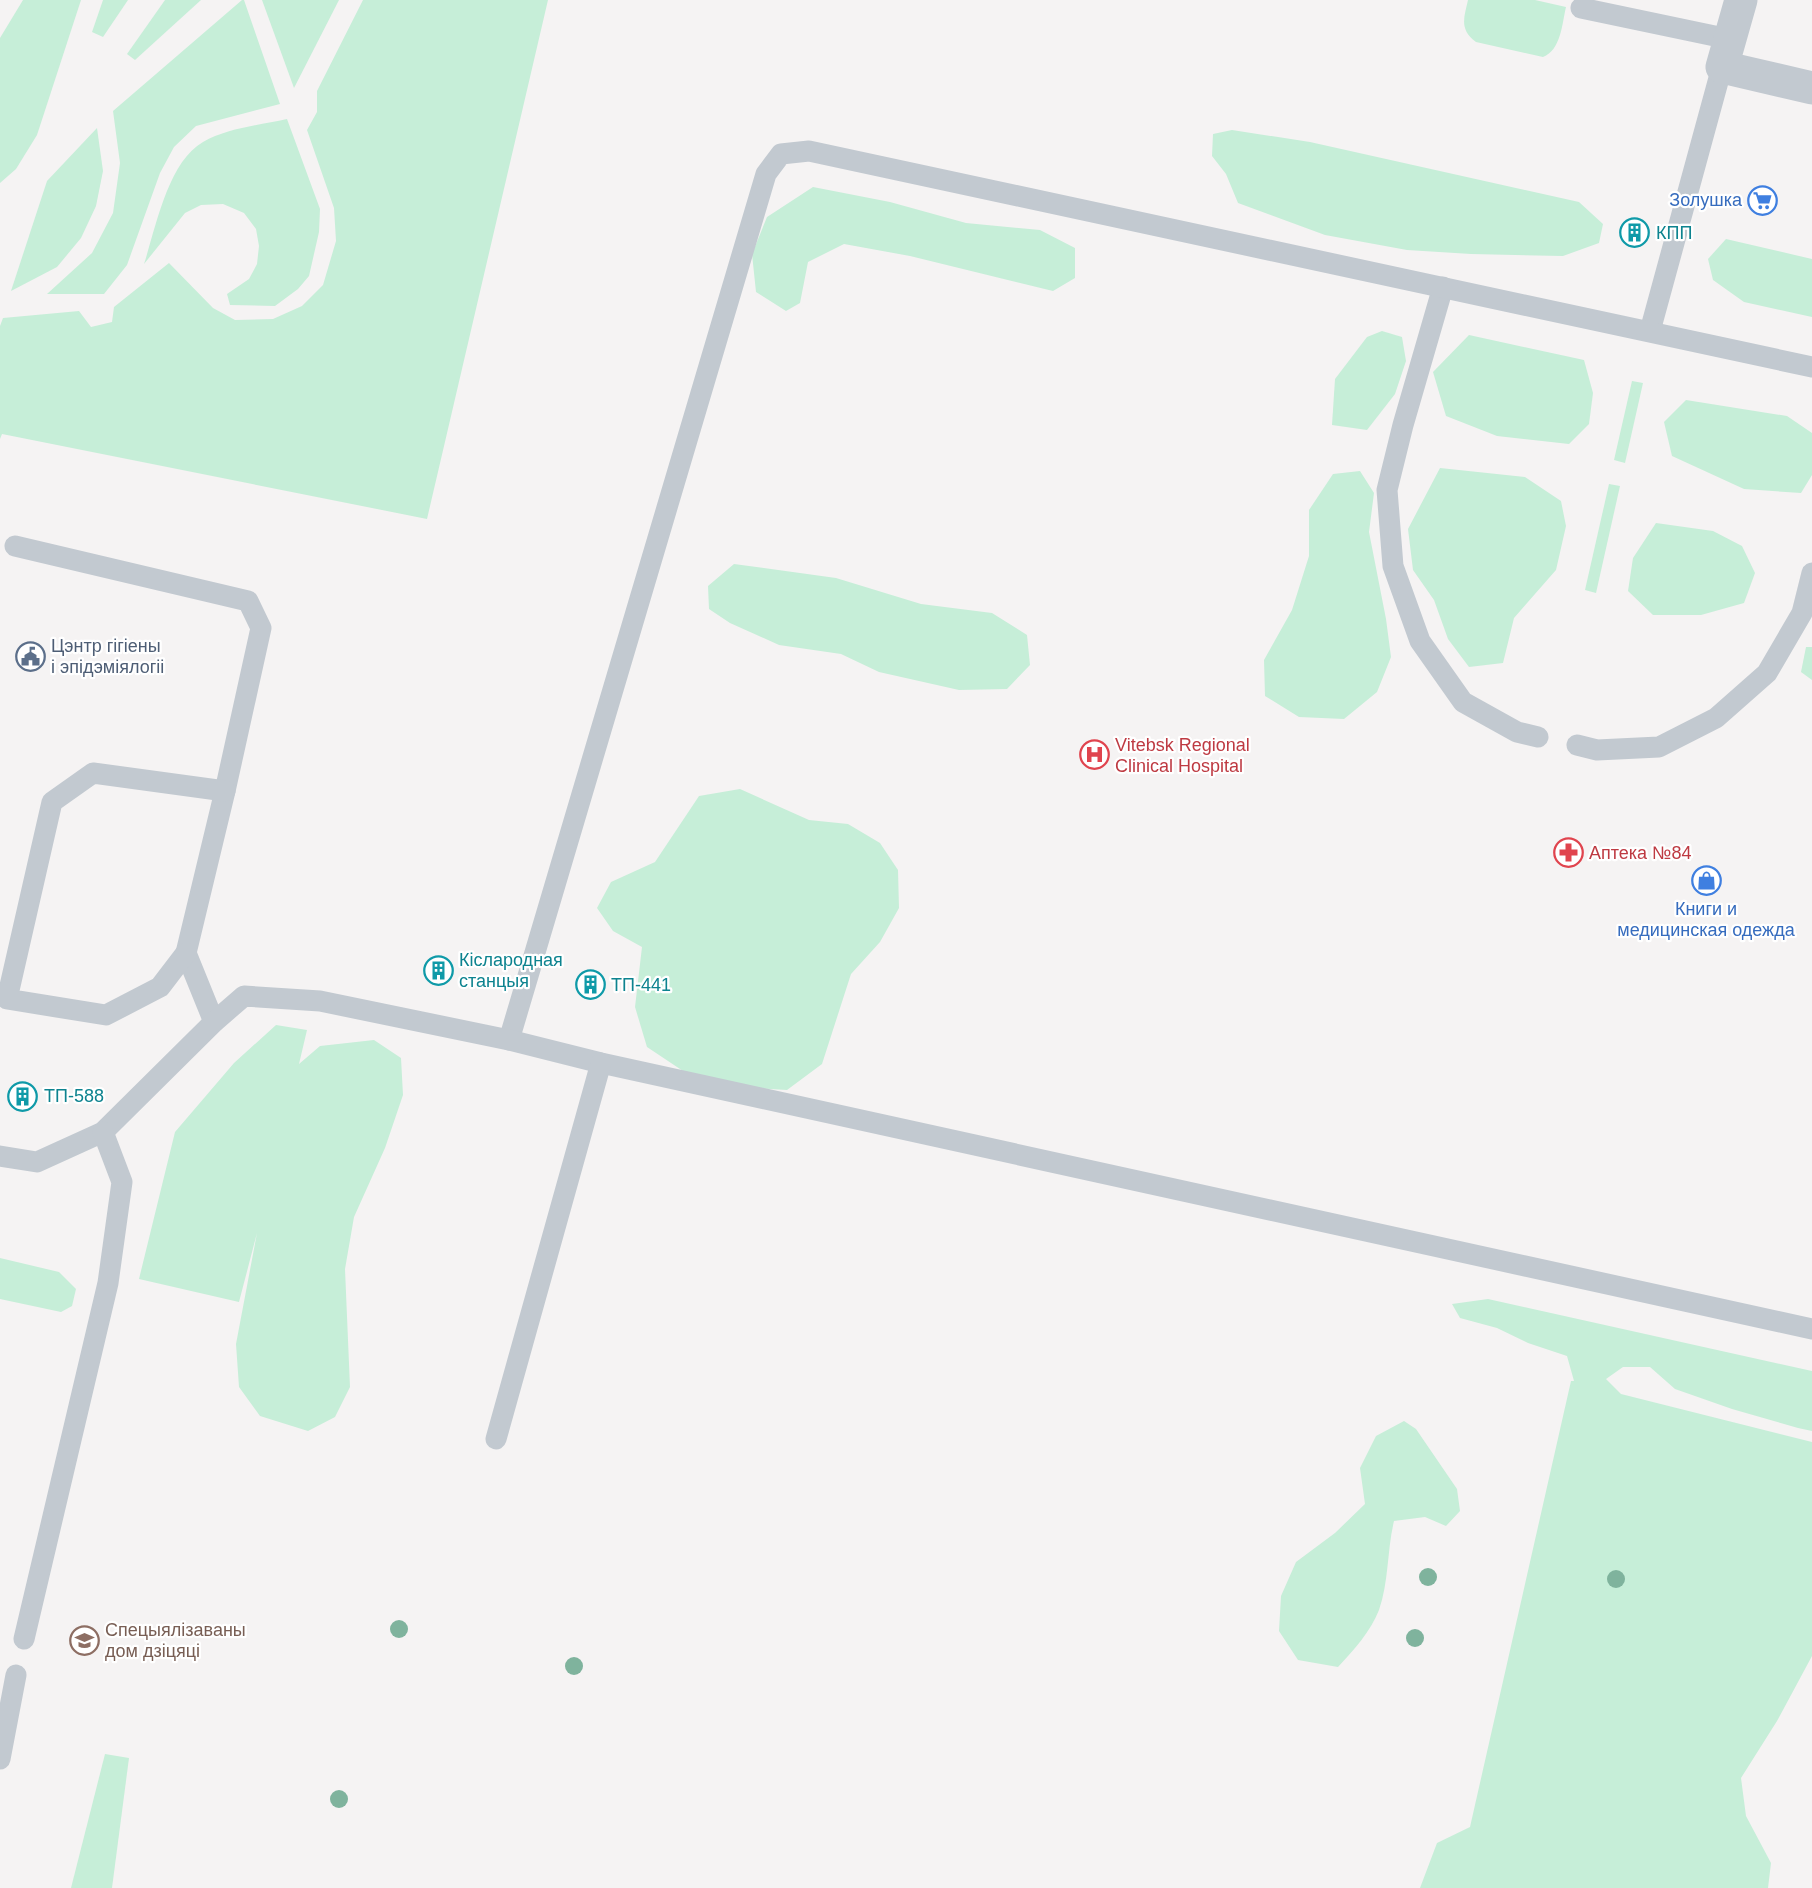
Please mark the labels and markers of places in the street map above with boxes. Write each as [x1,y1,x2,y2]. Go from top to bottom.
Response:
supermarket icon: Золушка [1747,184,1779,216]
place label: Золушка [1669,190,1743,210]
building icon: КПП [1619,217,1651,249]
place label: КПП [1656,223,1692,243]
place label: Цэнтр гігіены і эпідэміялогіі [51,636,164,677]
public building icon: Цэнтр гігіены і эпідэміялогіі [14,640,46,672]
place label: Vitebsk Regional Clinical Hospital [1115,735,1250,776]
hospital icon: Vitebsk Regional Clinical Hospital [1078,739,1110,771]
pharmacy icon: Аптека №84 [1552,837,1584,869]
place label: Аптека №84 [1589,843,1691,863]
shop icon: Книги и медицинская одежда [1690,864,1722,896]
place label: Книги и медицинская одежда [1617,899,1796,940]
place label: Кіслародная станцыя [459,950,563,991]
building icon: Кіслародная станцыя [422,954,454,986]
building icon: ТП-441 [574,969,606,1001]
place label: ТП-441 [611,975,671,995]
building icon: ТП-588 [7,1080,39,1112]
place label: ТП-588 [44,1086,104,1106]
place label: Спецыялізаваны дом дзіцяці [105,1620,246,1661]
school or university icon: Спецыялізаваны дом дзіцяці [68,1624,100,1656]

